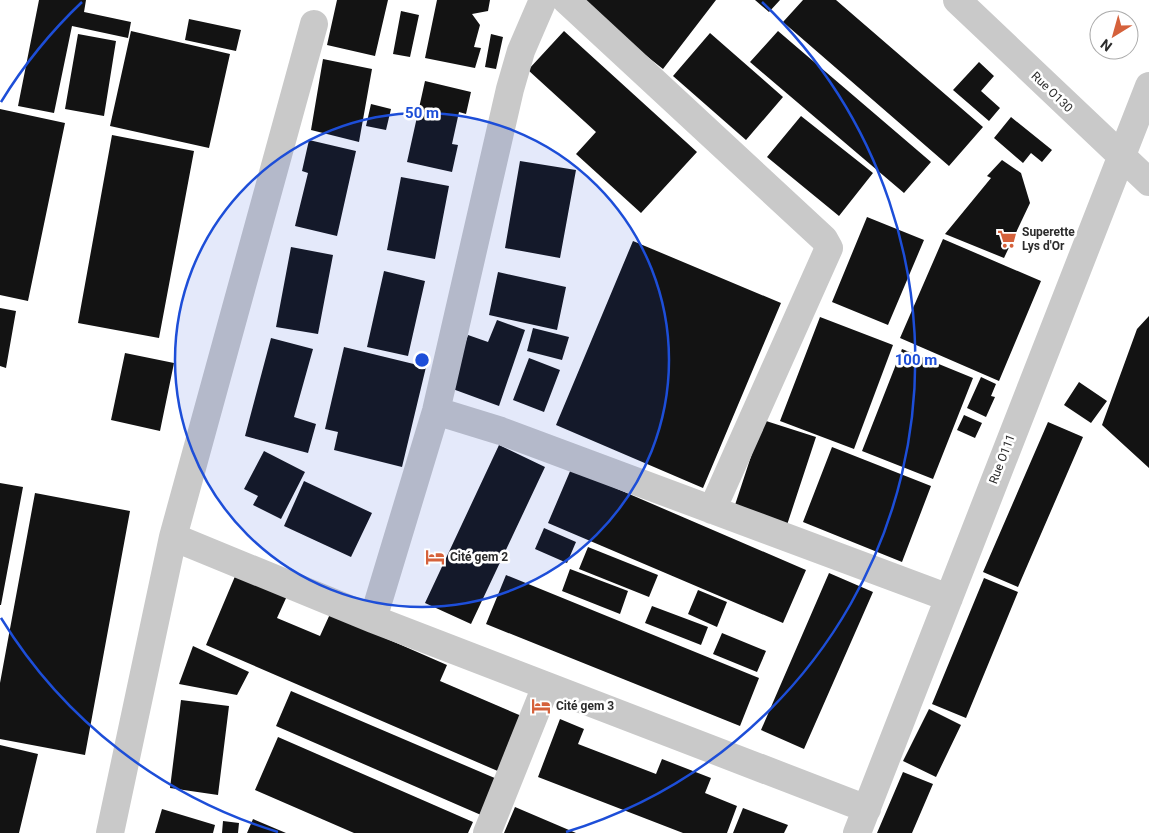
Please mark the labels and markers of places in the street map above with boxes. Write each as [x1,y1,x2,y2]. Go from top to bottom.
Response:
place label: Superette Lys d'Or [1022,225,1075,253]
supermarket icon: Superette Lys d'Or [996,228,1018,250]
centre of rings [413,351,431,369]
hotel icon: Cité gem 2 [424,546,446,568]
place label: Cité gem 2 [450,550,508,564]
hotel icon: Cité gem 3 [530,695,552,717]
place label: Cité gem 3 [556,699,614,713]

